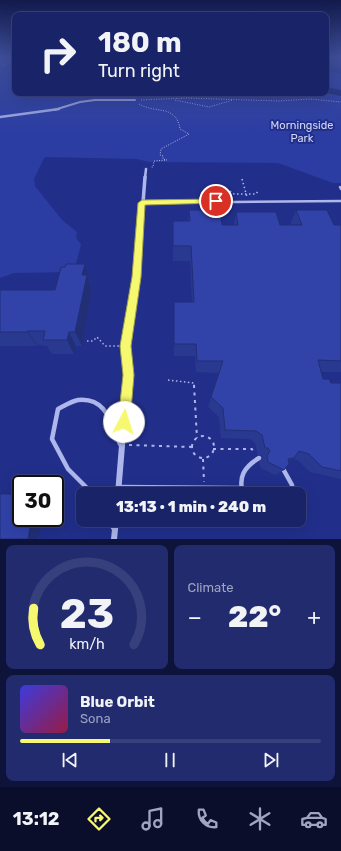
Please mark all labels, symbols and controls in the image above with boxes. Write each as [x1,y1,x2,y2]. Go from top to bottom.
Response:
text: 180 m [98,26,182,59]
icon: right [32,28,84,80]
text: Turn right [98,60,180,82]
park label: Morningside Park [271,119,333,145]
pin [199,184,233,218]
icon: arrive [205,190,227,212]
position arrow [103,401,145,443]
speed limit sign: 30 [12,475,64,527]
text: 13:13 · 1 min · 240 m [116,498,266,516]
text: Climate [188,580,234,595]
text: 23 [60,589,114,638]
text: 22° [228,599,281,635]
text: − [188,604,202,631]
text: + [307,604,321,631]
text: km/h [69,636,105,653]
text: Blue Orbit [80,693,155,711]
text: Sona [80,711,111,726]
icon: previous [59,749,81,771]
icon: pause [159,749,181,771]
icon: next [260,749,282,771]
icon: directions [85,805,113,833]
icon: music [139,805,167,833]
icon: phone [193,805,221,833]
icon: climate [246,805,274,833]
icon: car [300,805,328,833]
text: 13:12 [13,808,60,830]

